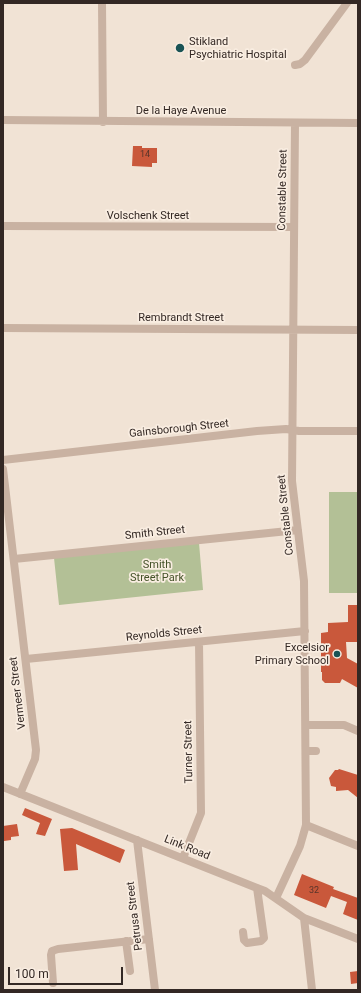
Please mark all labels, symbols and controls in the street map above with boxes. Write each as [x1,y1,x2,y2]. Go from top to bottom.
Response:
place label: Stikland Psychiatric Hospital [189,35,287,61]
marker: Stikland Psychiatric Hospital [174,42,186,54]
street label: De la Haye Avenue [136,104,226,118]
street label: Constable Street [276,149,290,231]
house number: 14 [140,150,150,160]
street label: Volschenk Street [107,209,189,223]
street label: Rembrandt Street [138,311,224,325]
street label: Gainsborough Street [128,417,230,441]
street label: Constable Street [275,474,297,556]
street label: Smith Street [124,523,186,543]
park label: Smith Street Park [130,558,184,584]
street label: Reynolds Street [125,623,203,645]
place label: Excelsior Primary School [255,641,329,667]
marker: Excelsior Primary School [332,649,342,659]
street label: Vermeer Street [7,656,29,730]
street label: Turner Street [182,720,196,784]
street label: Link Road [162,833,212,863]
street label: Petrusa Street [124,881,146,951]
house number: 32 [309,886,319,896]
scale bar [10,959,125,985]
text: 100 m [15,967,49,981]

